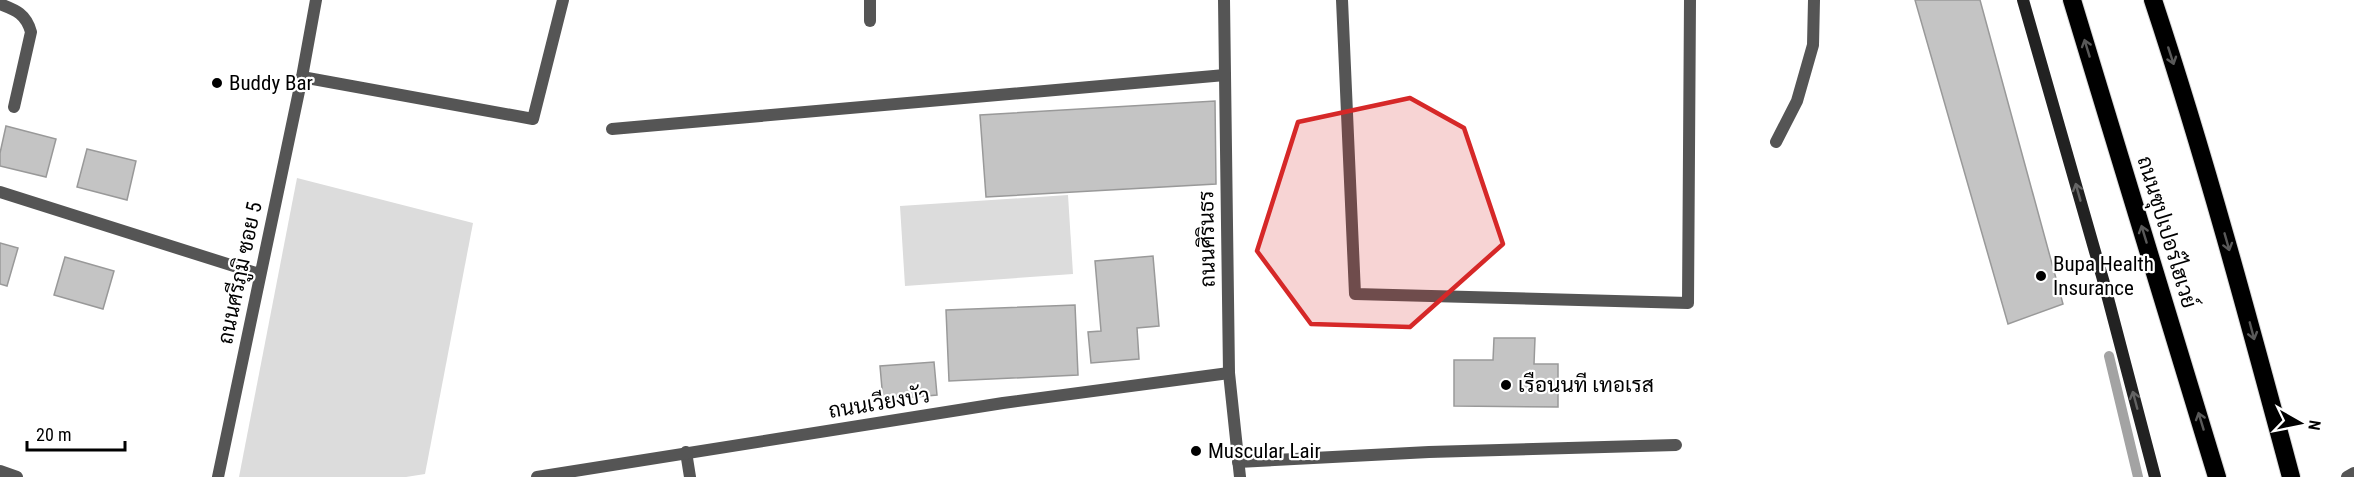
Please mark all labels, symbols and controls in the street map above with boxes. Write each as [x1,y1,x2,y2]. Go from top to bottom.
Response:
one-way arrow [2081,39,2092,58]
one-way arrow [2167,46,2178,65]
place label: Buddy Bar [229,71,313,95]
marker: Buddy Bar [210,76,224,90]
street label: ถนนซุปเปอร์ไฮเวย์ [2131,152,2203,312]
one-way arrow [2072,183,2083,202]
street label: ถนนศิรินธร [1194,190,1220,288]
street label: ถนนศรีภูมิ ซอย 5 [212,199,270,347]
one-way arrow [2138,225,2149,244]
one-way arrow [2222,232,2233,251]
place label: Bupa Health Insurance [2053,252,2154,300]
marker: Bupa Health Insurance [2034,269,2048,283]
one-way arrow [2247,321,2258,340]
place label: เรือนนที เทอเรส [1518,371,1654,397]
marker: เรือนนที เทอเรส [1499,378,1513,392]
street label: ถนนเวียงบัว [827,382,931,423]
one-way arrow [2129,391,2140,410]
north arrow [2270,393,2330,453]
one-way arrow [2195,412,2206,431]
scale bar [27,414,124,452]
text: N [2304,419,2324,432]
text: 20 m [36,424,71,445]
place label: Muscular Lair [1208,439,1321,463]
marker: Muscular Lair [1189,444,1203,458]

